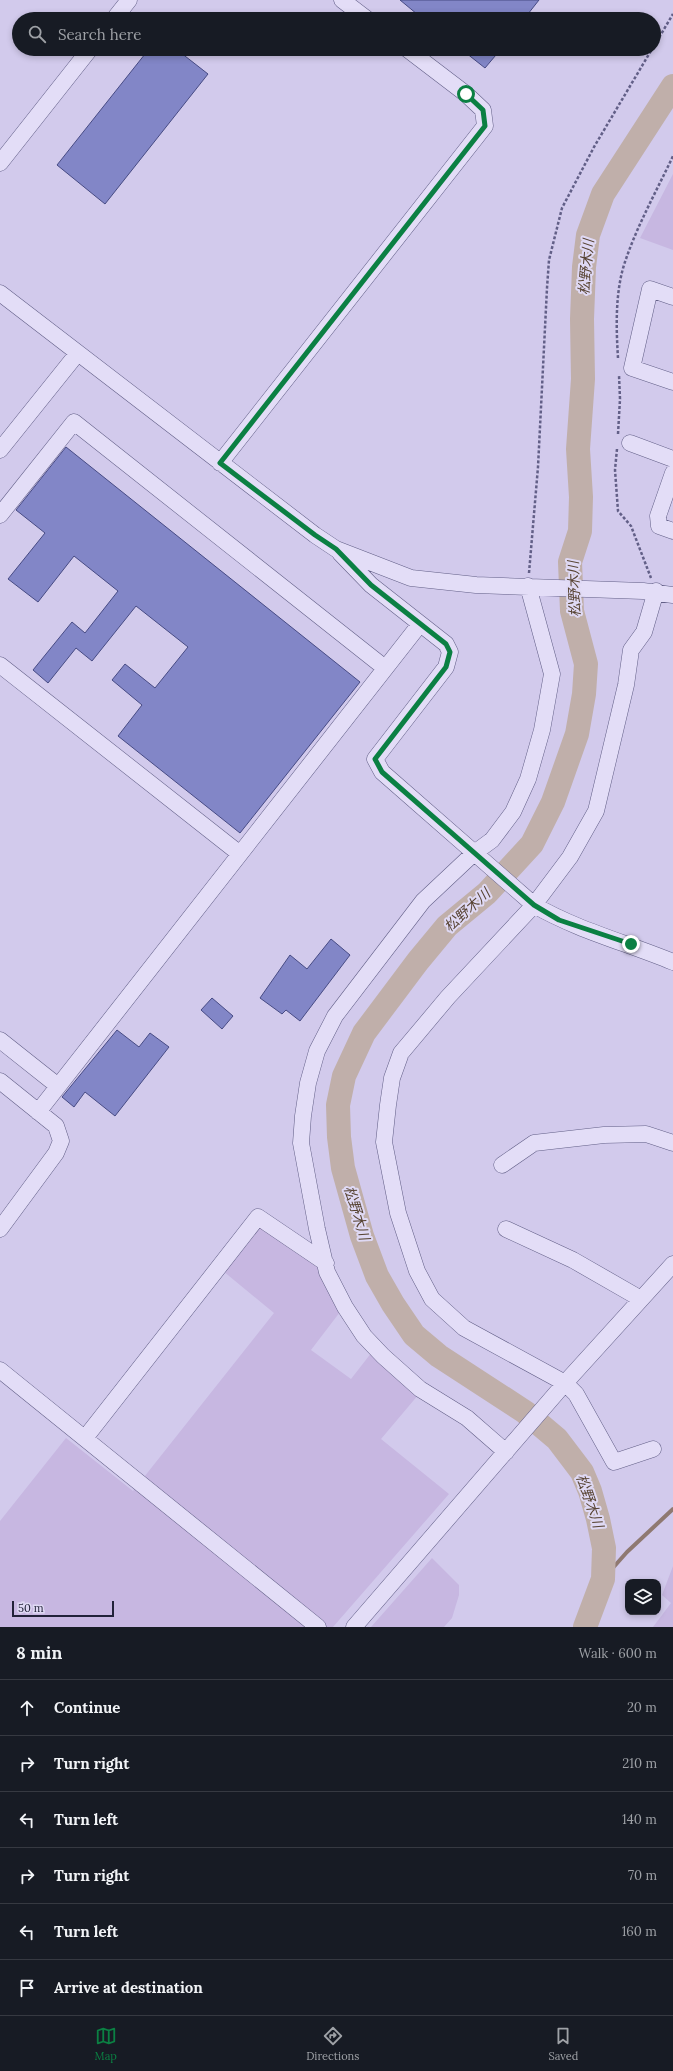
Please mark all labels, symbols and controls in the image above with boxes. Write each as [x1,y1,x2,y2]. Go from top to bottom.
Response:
search box [12,12,661,56]
icon: search [26,23,48,45]
text: Search here [58,25,141,44]
route start [457,85,475,103]
water label: 松野木川 [575,236,598,296]
water label: 松野木川 [564,559,584,617]
water label: 松野木川 [440,883,495,935]
route end [622,935,640,953]
water label: 松野木川 [340,1184,374,1244]
water label: 松野木川 [572,1472,608,1532]
map controls [625,1579,661,1615]
button: layers [625,1579,661,1615]
scale bar [12,1599,114,1618]
text: 50 m [18,1601,44,1615]
text: 8 min [16,1642,62,1664]
text: Walk · 600 m [579,1645,657,1662]
icon: ahead [16,1697,38,1719]
text: Continue [54,1698,120,1717]
text: 20 m [627,1699,657,1716]
icon: right [16,1753,38,1775]
text: Turn right [54,1754,130,1773]
text: 210 m [622,1755,657,1772]
icon: left [16,1809,38,1831]
text: Turn left [54,1810,118,1829]
text: 140 m [622,1811,657,1828]
icon: right [16,1865,38,1887]
text: Turn right [54,1866,130,1885]
text: 70 m [628,1867,657,1884]
icon: left [16,1921,38,1943]
text: Turn left [54,1922,118,1941]
text: 160 m [622,1923,657,1940]
icon: arrive [16,1977,38,1999]
text: Arrive at destination [54,1978,203,1997]
tab: Map [95,2025,117,2063]
tab: Directions [306,2025,359,2063]
tab: Saved [549,2025,578,2063]

